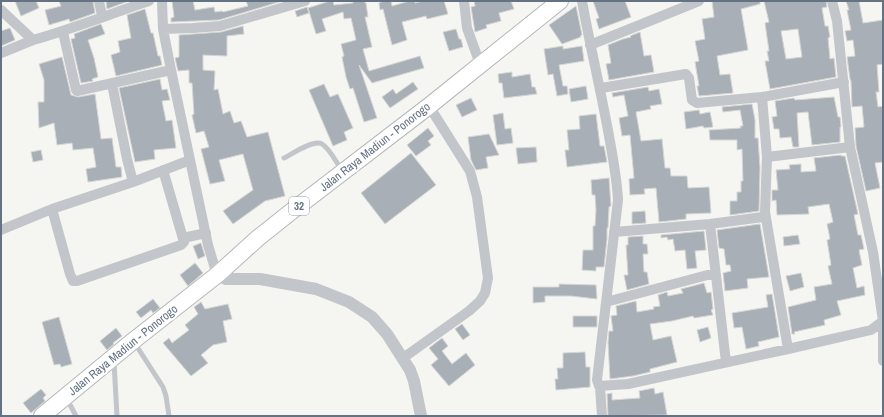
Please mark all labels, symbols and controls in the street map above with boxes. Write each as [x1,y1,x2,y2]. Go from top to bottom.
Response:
street label: Jalan Raya Madiun - Ponorogo [316,99,434,195]
road number: 32 [289,197,309,215]
street label: Jalan Raya Madiun - Ponorogo [65,301,181,399]

